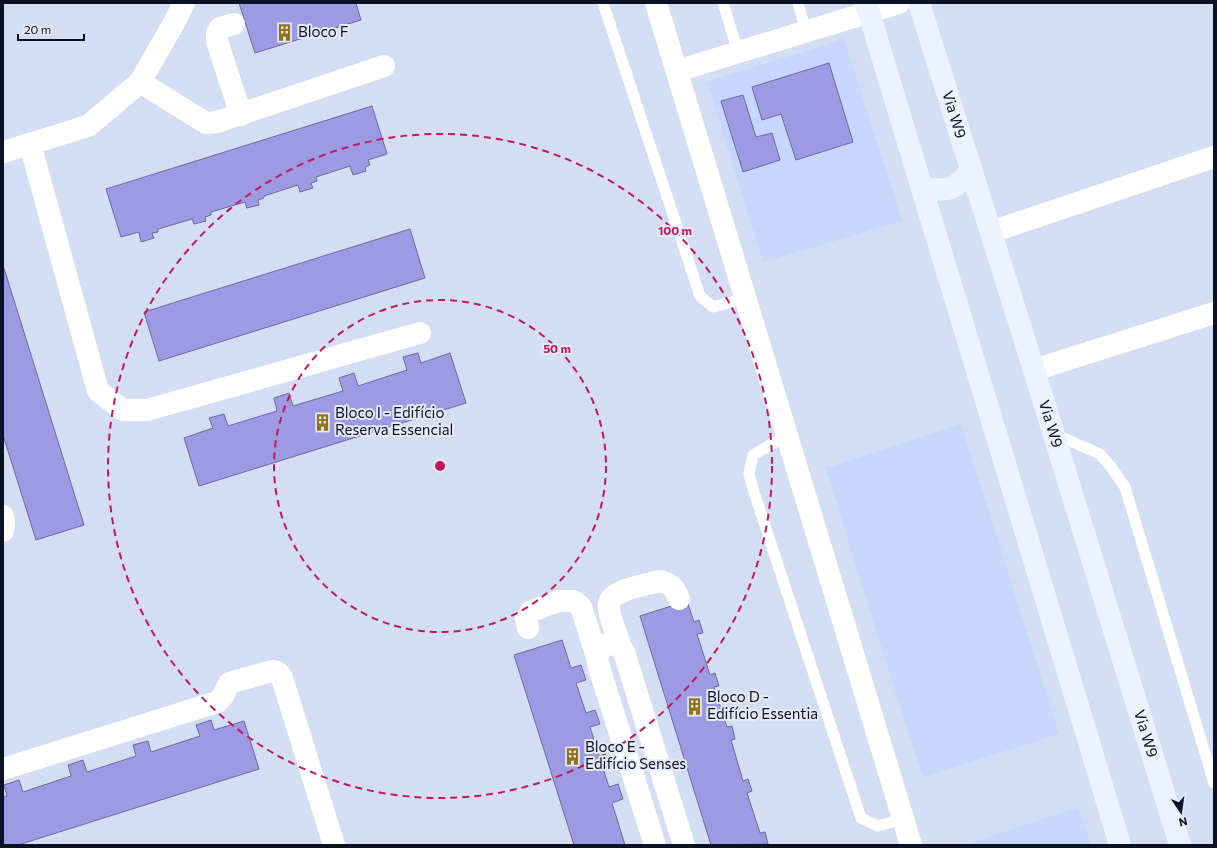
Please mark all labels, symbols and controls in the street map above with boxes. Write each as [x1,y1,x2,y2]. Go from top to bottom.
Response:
scale bar [18,16,84,42]
text: 20 m [24,22,51,36]
building icon: Bloco F [275,22,295,42]
place label: Bloco F [298,22,348,40]
street label: Via W9 [939,88,971,140]
text: 100 m [658,223,692,237]
text: 50 m [543,341,571,355]
street label: Via W9 [1036,398,1067,450]
place label: Bloco I - Edifício Reserva Essencial [335,403,453,438]
building icon: Bloco I - Edifício Reserva Essencial [312,412,332,432]
centre of rings [433,459,447,473]
place label: Bloco D - Edifício Essentia [707,687,818,722]
building icon: Bloco D - Edifício Essentia [684,696,704,716]
street label: Via W9 [1131,707,1163,759]
place label: Bloco E - Edifício Senses [585,737,686,772]
building icon: Bloco E - Edifício Senses [562,746,582,766]
north arrow [1161,792,1201,832]
text: N [1178,815,1189,829]

